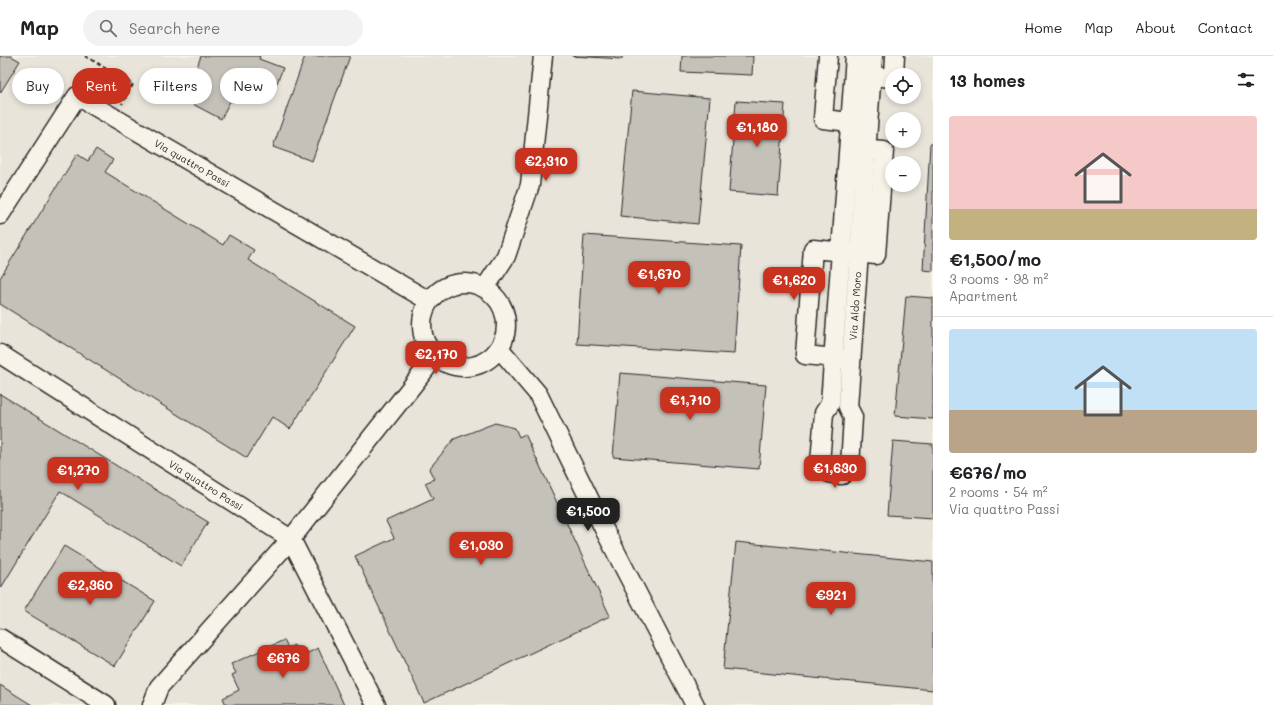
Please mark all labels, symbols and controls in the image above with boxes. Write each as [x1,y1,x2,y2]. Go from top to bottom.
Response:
search box [83,10,363,46]
text: Map [20,15,59,40]
icon: search [97,17,119,39]
text: Search here [129,18,220,38]
text: Home [1024,18,1062,37]
text: Map [1084,18,1113,37]
text: About [1135,18,1176,37]
text: Contact [1198,18,1253,37]
chip: Buy [12,68,64,104]
chip: Rent [72,68,131,104]
chip: Filters [139,68,212,104]
chip: New [220,68,277,104]
map controls [885,68,921,192]
button: locate [885,68,921,104]
text: 13 homes [949,69,1025,91]
icon: filters [1235,69,1257,91]
button: + [885,112,921,148]
pin: €1,180 [724,114,790,148]
text: €1,180 [736,118,778,135]
street label: Via quattro Passi [152,136,232,190]
icon: home [1067,142,1139,214]
pin: €2,310 [513,148,579,182]
text: €2,310 [524,152,568,169]
button: − [885,156,921,192]
text: €1,500/mo [949,248,1041,270]
pin: €1,670 [626,261,692,295]
text: €1,670 [637,265,681,282]
pin: €1,620 [761,267,827,301]
text: 3 rooms · 98 m² [949,270,1048,287]
text: €1,620 [772,271,816,288]
street label: Via Aldo Moro [846,271,864,341]
text: Apartment [949,287,1018,304]
pin: €2,170 [403,341,469,375]
text: €2,170 [414,345,458,362]
icon: home [1067,355,1139,427]
pin: €1,710 [657,387,723,421]
text: €1,710 [669,391,711,408]
pin: €1,630 [802,455,868,489]
pin: €1,270 [45,457,111,491]
street label: Via quattro Passi [166,457,246,513]
text: €1,630 [813,459,857,476]
text: €1,270 [56,461,100,478]
text: €676/mo [949,461,1027,483]
text: 2 rooms · 54 m² [949,483,1048,500]
pin: €1,500 [555,498,621,532]
text: Via quattro Passi [949,500,1060,517]
text: €1,500 [566,502,610,519]
pin: €1,030 [448,532,514,566]
text: €1,030 [459,536,503,553]
pin: €2,360 [57,572,123,606]
text: €2,360 [67,576,113,593]
pin: €921 [807,582,855,616]
text: €921 [815,586,847,603]
pin: €676 [259,645,307,679]
text: €676 [266,649,300,666]

